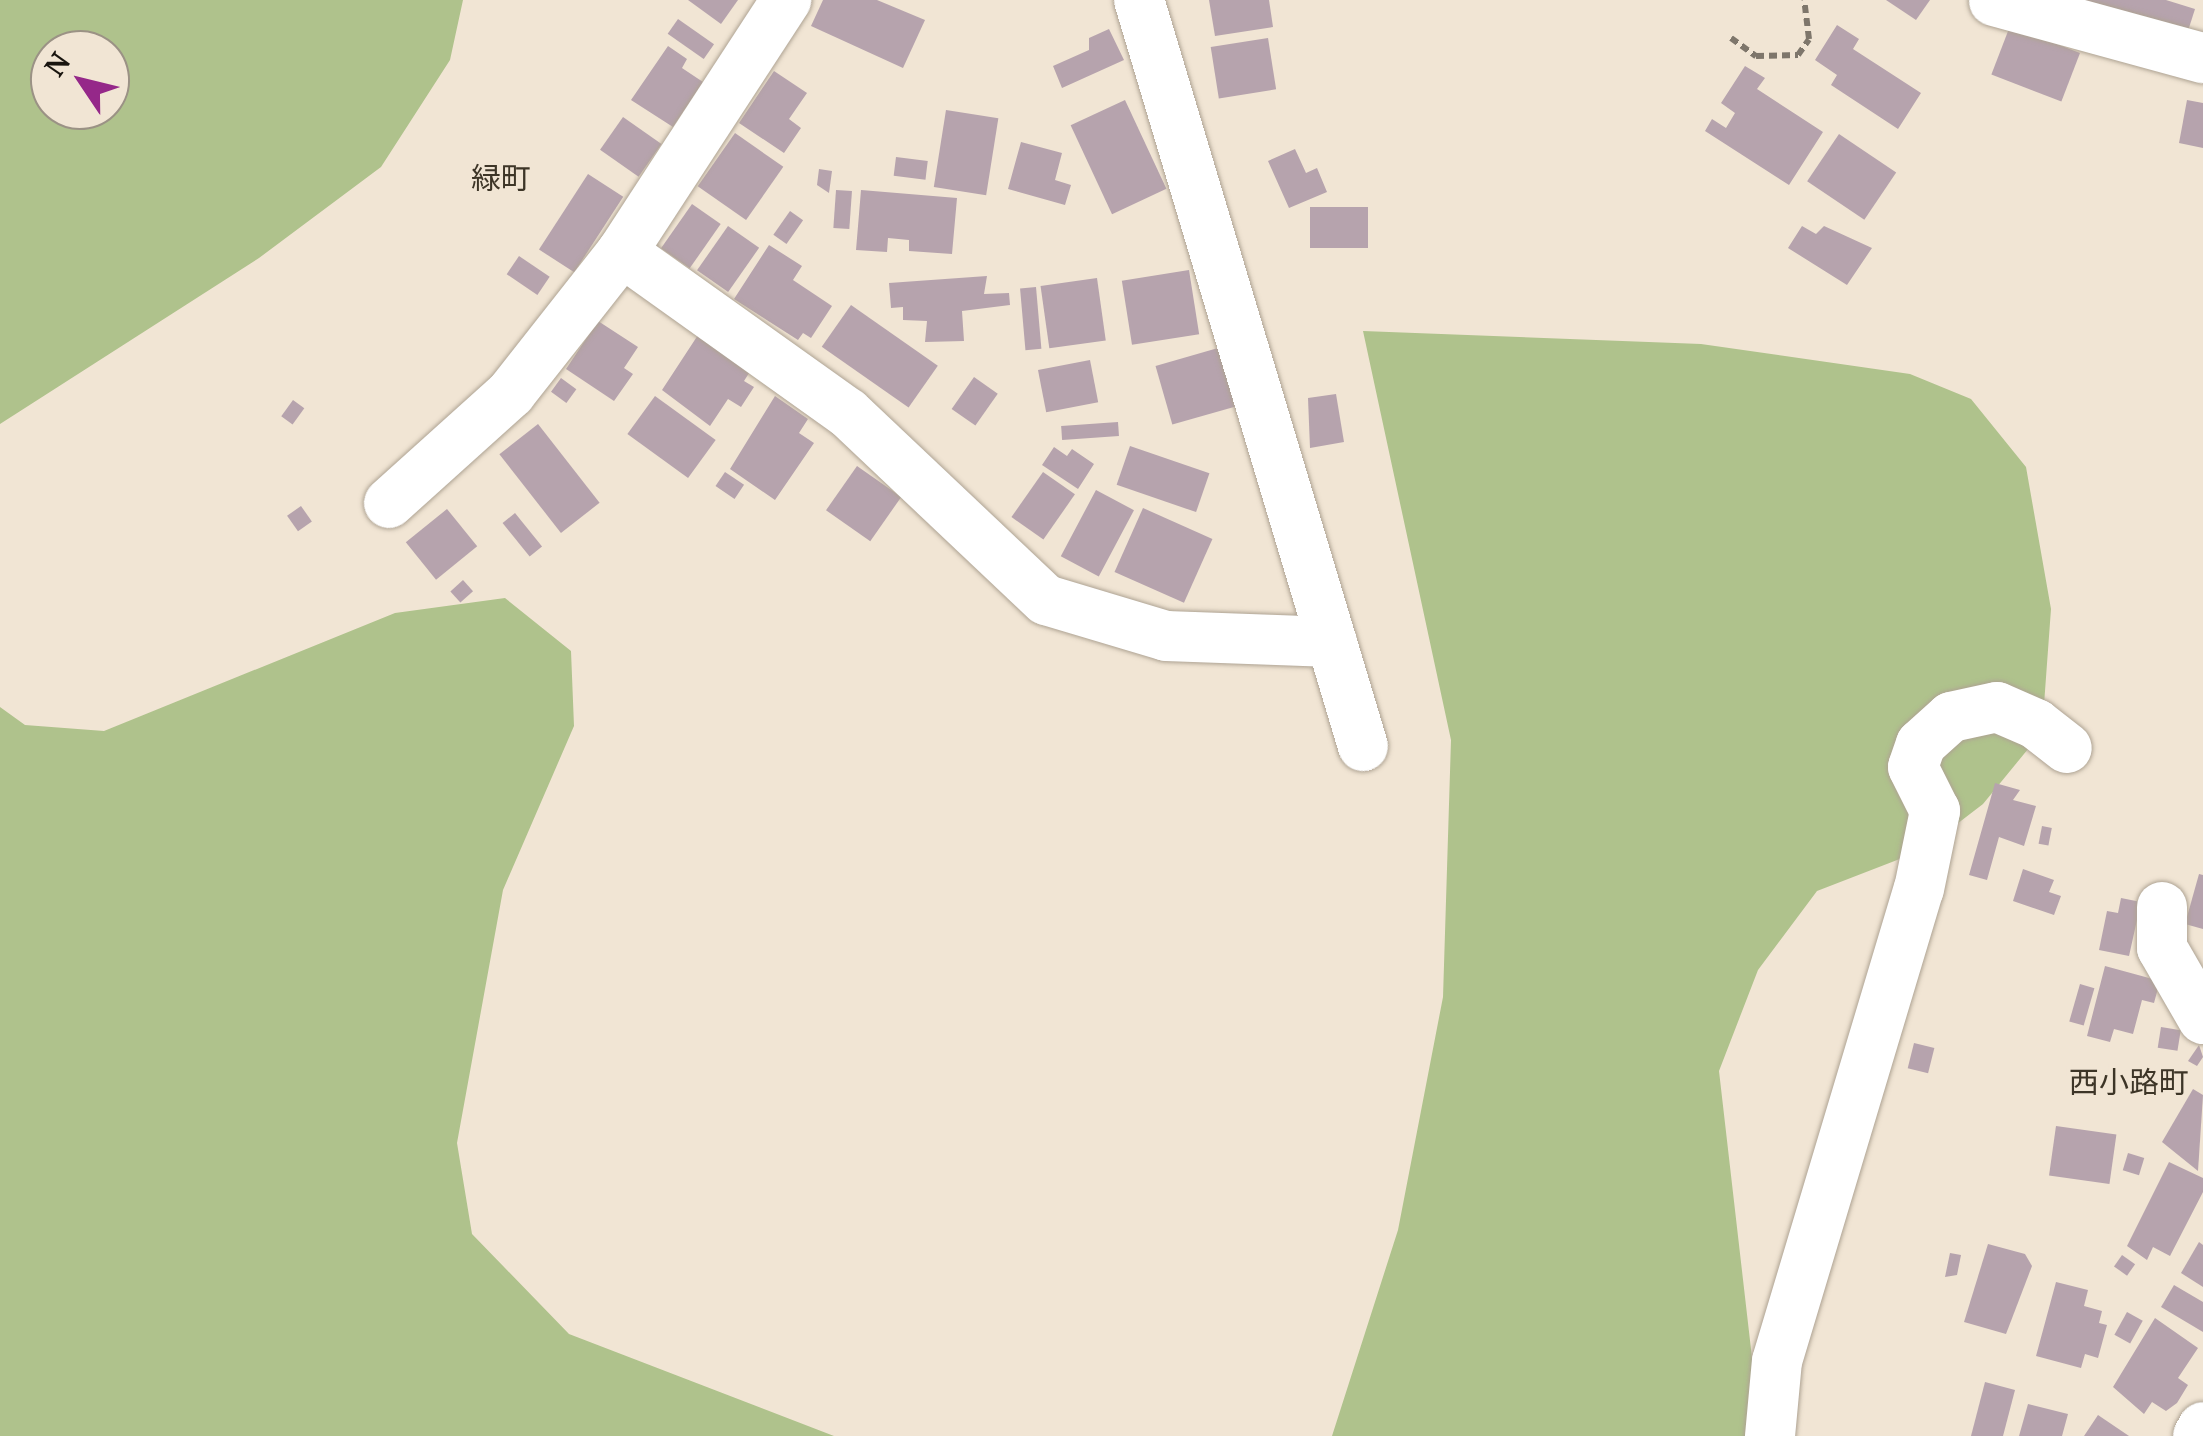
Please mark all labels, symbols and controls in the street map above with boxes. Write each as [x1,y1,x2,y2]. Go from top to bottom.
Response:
north arrow [30,30,130,130]
text: N [35,44,78,83]
district label: 緑町 [471,160,531,196]
district label: 西小路町 [2069,1064,2189,1100]

